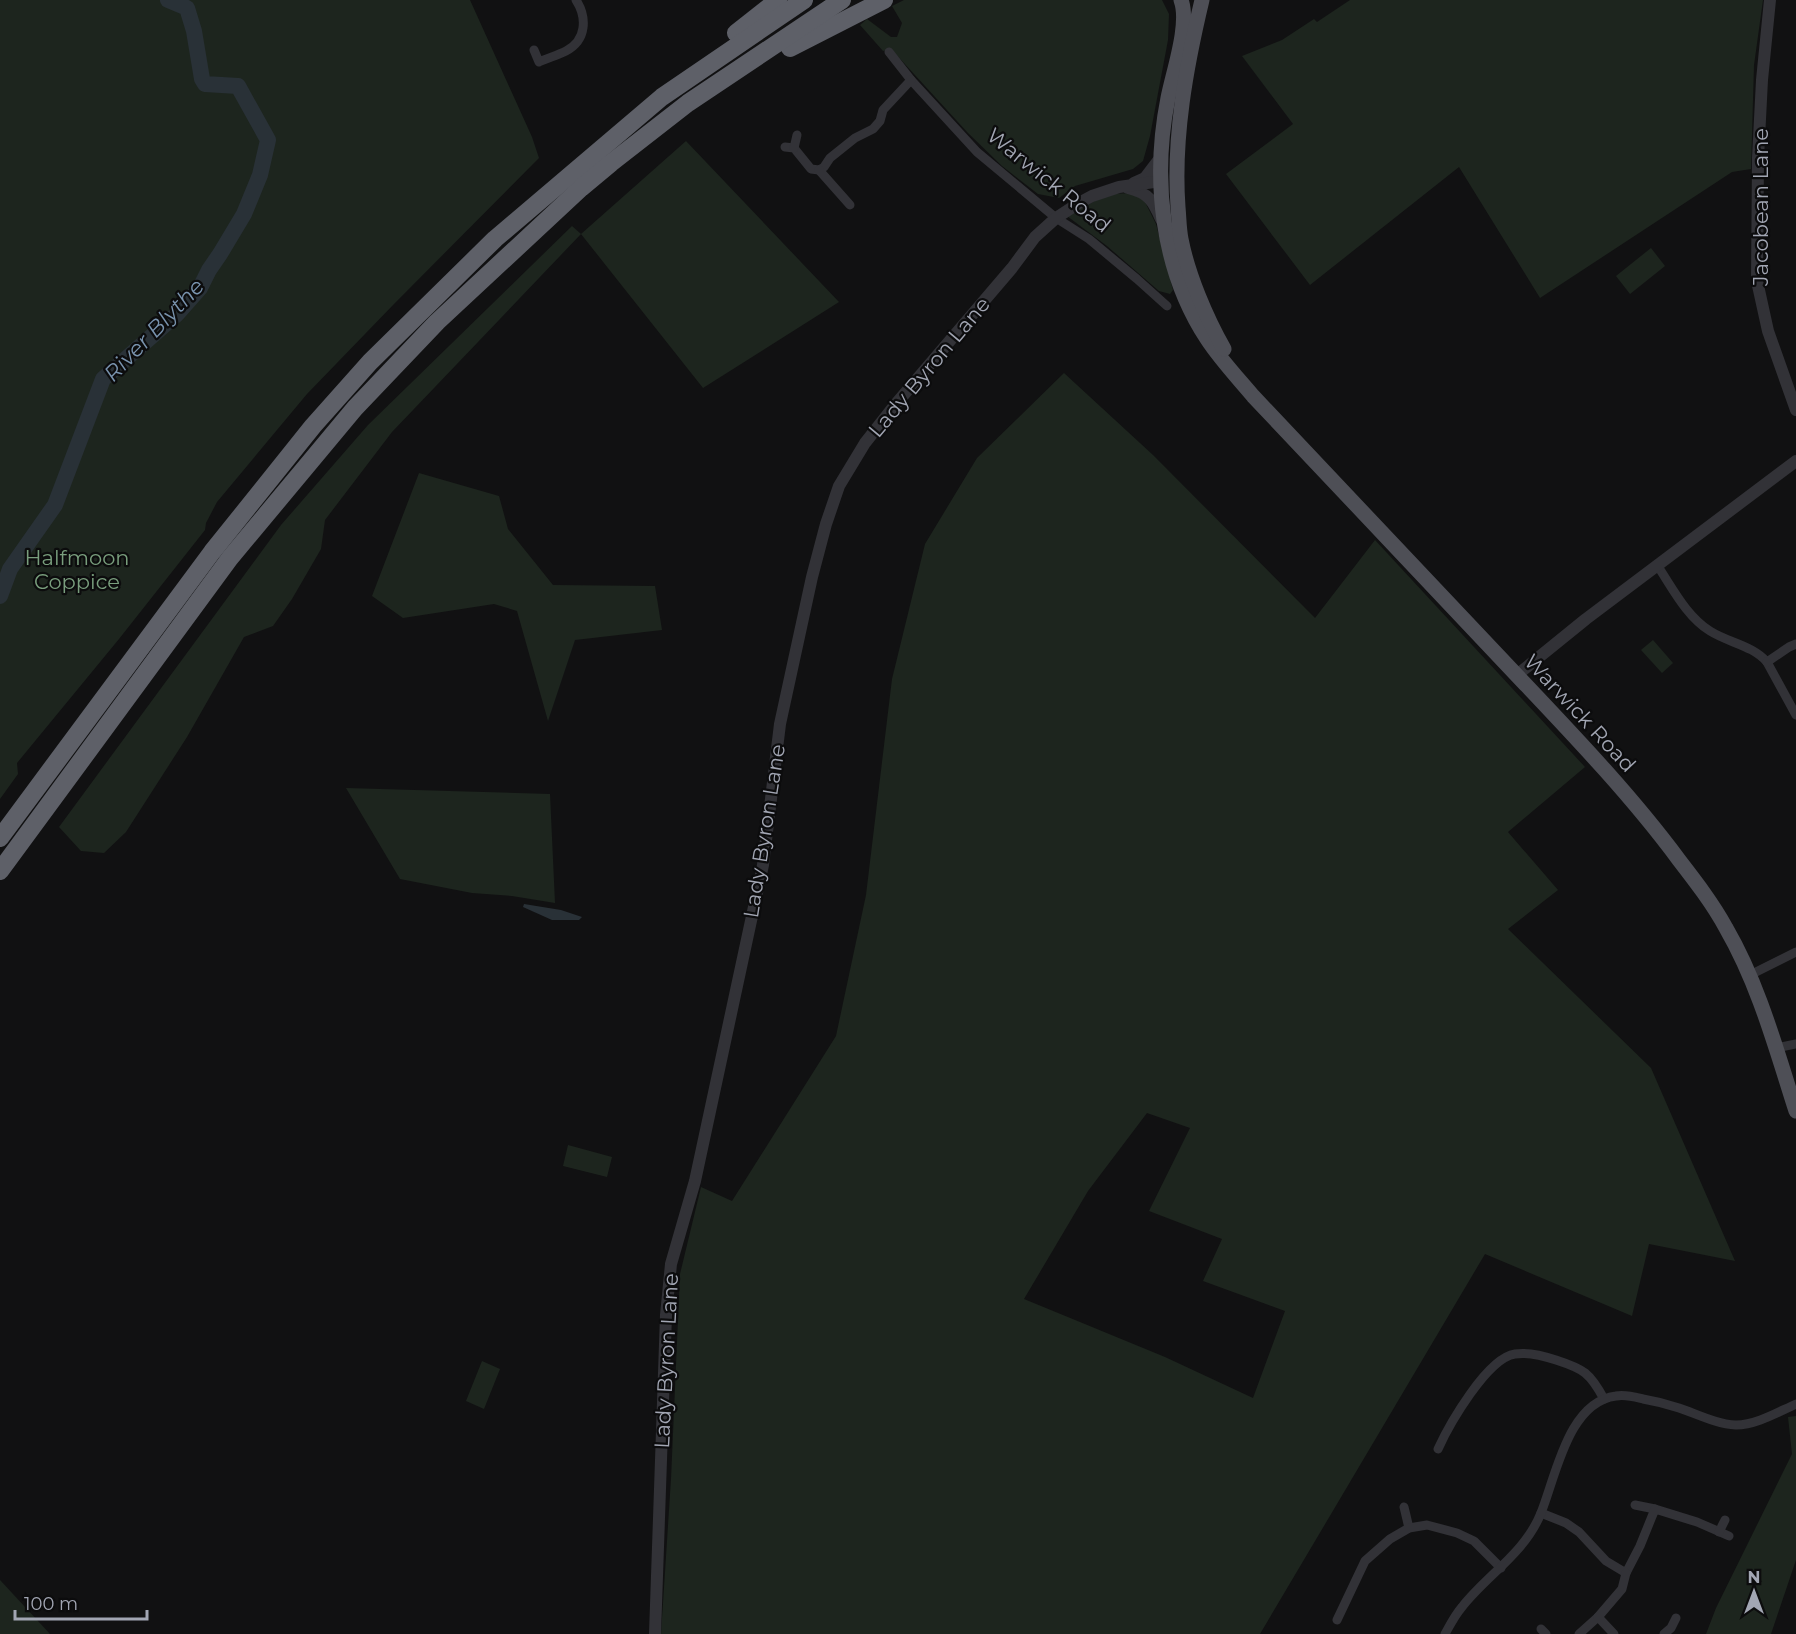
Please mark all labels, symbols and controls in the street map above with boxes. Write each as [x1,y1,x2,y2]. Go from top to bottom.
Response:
street label: Warwick Road [982,122,1116,238]
street label: Jacobean Lane [1748,128,1773,287]
water label: River Blythe [98,273,210,387]
street label: Lady Byron Lane [863,292,995,442]
park label: Halfmoon Coppice [24,545,130,594]
street label: Warwick Road [1519,649,1641,777]
street label: Lady Byron Lane [738,742,790,920]
street label: Lady Byron Lane [649,1273,683,1449]
north arrow [1724,1562,1784,1622]
text: N [1748,1568,1760,1587]
scale bar [15,1583,147,1621]
text: 100 m [24,1593,78,1615]

